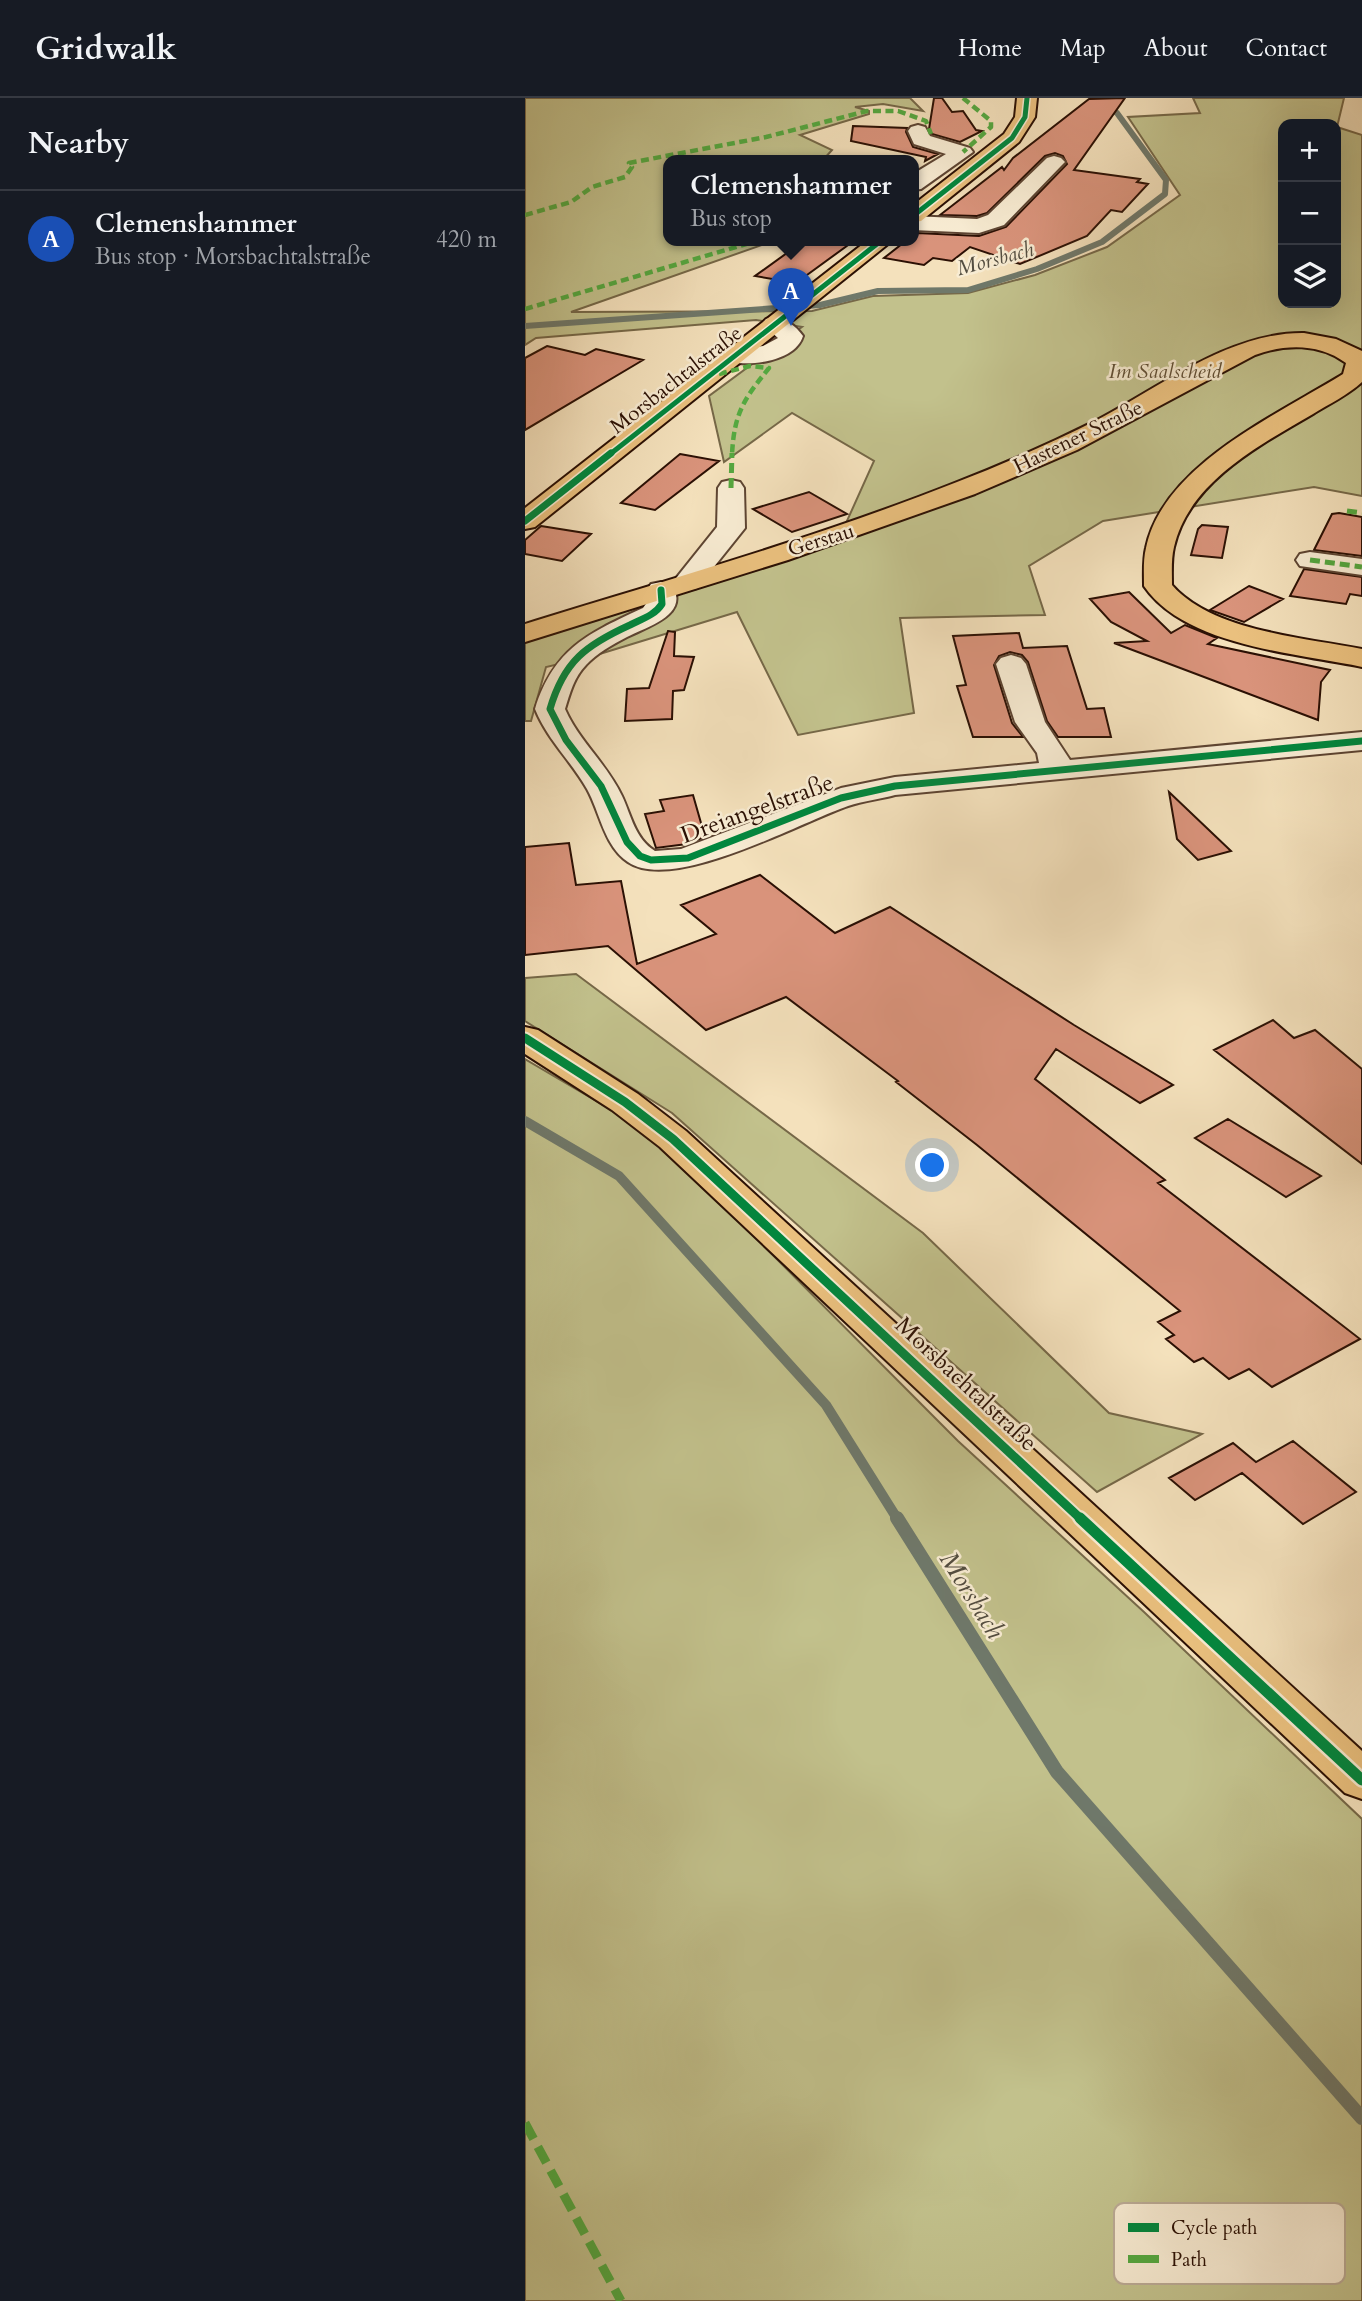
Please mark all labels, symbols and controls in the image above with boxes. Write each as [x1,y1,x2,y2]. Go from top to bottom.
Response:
text: Gridwalk [35,26,177,71]
text: Home [958,32,1022,65]
text: Map [1060,32,1106,65]
text: About [1144,32,1208,65]
text: Contact [1246,32,1327,65]
map controls [1278,119,1341,308]
button: + [1278,119,1341,182]
text: Nearby [28,123,129,164]
popup [663,155,919,246]
text: Clemenshammer [690,168,892,203]
button: − [1278,182,1341,245]
text: Bus stop [690,203,772,234]
text: Clemenshammer [95,206,297,241]
text: A [42,224,60,255]
text: 420 m [436,224,497,255]
water label: Morsbach [953,235,1037,283]
text: Bus stop · Morsbachtalstraße [95,241,371,272]
button: layers [1278,245,1341,308]
pin: A [768,268,814,326]
street label: Morsbachtalstraße [604,319,748,441]
park label: Im Saalscheid [1109,357,1222,386]
street label: Hastener Straße [1008,393,1148,481]
street label: Gerstau [784,516,858,564]
street label: Dreiangelstraße [676,766,838,852]
your location [915,1148,949,1182]
street label: Morsbachtalstraße [888,1309,1044,1459]
water label: Morsbach [931,1544,1013,1646]
legend [1114,2203,1345,2284]
text: Cycle path [1171,2215,1258,2241]
text: Path [1171,2247,1207,2273]

